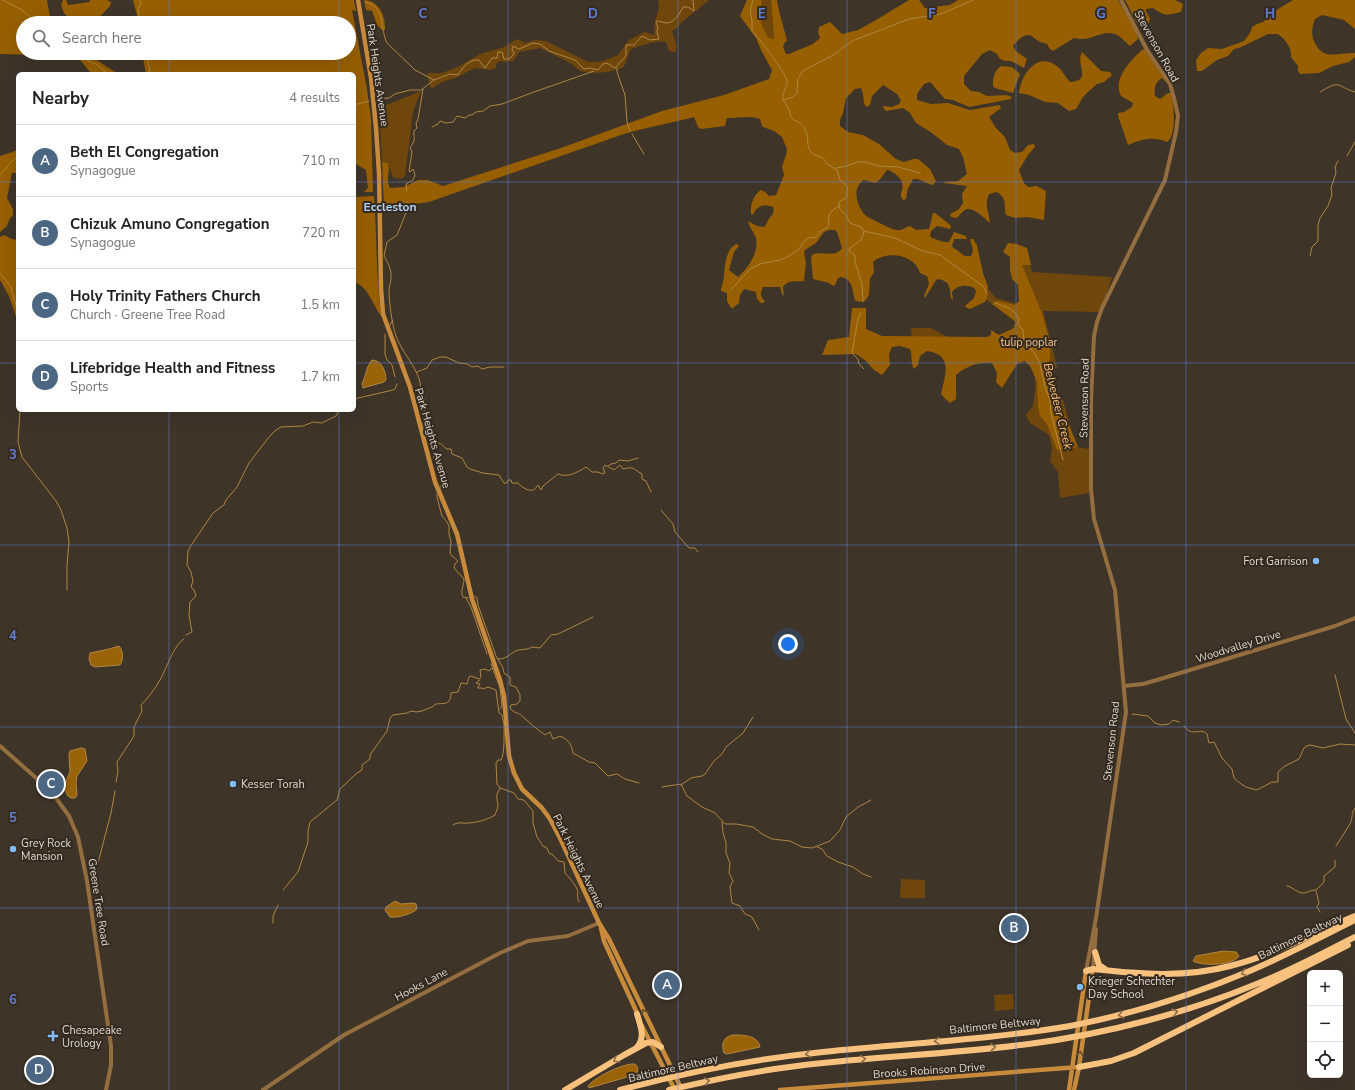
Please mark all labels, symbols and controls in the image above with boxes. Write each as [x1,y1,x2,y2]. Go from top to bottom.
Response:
text: C [419,5,428,23]
text: D [588,5,598,23]
text: E [758,5,766,23]
text: F [928,5,936,23]
text: G [1096,5,1106,23]
text: H [1265,5,1275,23]
street label: Stevenson Road [1131,8,1183,85]
search box [16,16,356,60]
street label: Park Heights Avenue [363,23,392,128]
icon: search [30,27,52,49]
text: Search here [62,28,142,48]
text: Nearby [32,87,89,110]
text: 4 results [289,89,340,107]
text: Beth El Congregation [70,142,219,162]
text: A [40,152,50,170]
text: 710 m [302,152,340,170]
text: Synagogue [70,162,136,180]
district label: Eccleston [364,199,416,215]
text: Chizuk Amuno Congregation [70,214,269,234]
text: B [41,224,49,242]
text: 720 m [302,224,340,242]
text: Synagogue [70,234,136,252]
text: Holy Trinity Fathers Church [70,286,260,306]
text: C [41,296,49,314]
text: 1.5 km [300,296,340,314]
text: Church · Greene Tree Road [70,306,225,324]
park label: tulip poplar [1000,335,1058,350]
text: Lifebridge Health and Fitness [70,358,275,378]
street label: Stevenson Road [1076,358,1093,438]
water label: Belvedeer Creek [1040,361,1077,452]
text: D [40,368,50,386]
text: 1.7 km [300,368,340,386]
text: Sports [70,378,109,396]
street label: Park Heights Avenue [411,386,454,490]
text: 3 [9,446,17,464]
place label: Fort Garrison [1243,554,1308,569]
marker: Fort Garrison [1311,556,1321,566]
street label: Woodvalley Drive [1194,626,1283,667]
text: 4 [9,627,17,645]
your location [778,634,798,654]
street label: Stevenson Road [1100,700,1123,782]
pin: C [38,769,64,799]
place label: Kesser Torah [241,777,305,792]
marker: Kesser Torah [228,779,238,789]
text: 5 [9,809,17,827]
street label: Park Heights Avenue [549,811,608,911]
place label: Grey Rock Mansion [21,836,72,864]
marker: Grey Rock Mansion [8,844,18,854]
street label: Greene Tree Road [84,857,113,947]
street label: Baltimore Beltway [1256,909,1345,963]
pin: B [1001,913,1027,943]
street label: Hooks Lane [392,964,450,1005]
one-way arrow [1241,969,1248,977]
pin: A [654,970,680,1000]
map controls [1307,970,1343,1078]
button: + [1307,970,1343,1006]
place label: Krieger Schechter Day School [1088,974,1175,1002]
marker: Krieger Schechter Day School [1075,982,1085,992]
text: 6 [9,991,17,1009]
button: − [1307,1006,1343,1042]
one-way arrow [641,1008,649,1016]
one-way arrow [1172,1009,1178,1017]
one-way arrow [1118,1010,1124,1018]
street label: Baltimore Beltway [949,1013,1042,1038]
place label: Chesapeake Urology [62,1023,122,1051]
marker: Chesapeake Urology [47,1030,59,1042]
one-way arrow [934,1037,940,1046]
button: locate [1307,1042,1343,1078]
one-way arrow [990,1043,996,1052]
one-way arrow [805,1049,811,1058]
street label: Baltimore Beltway [627,1051,720,1086]
one-way arrow [1075,1051,1084,1057]
pin: D [26,1055,52,1085]
one-way arrow [613,1055,620,1062]
one-way arrow [860,1055,866,1064]
street label: Brooks Robinson Drive [873,1059,986,1082]
one-way arrow [704,1078,710,1086]

